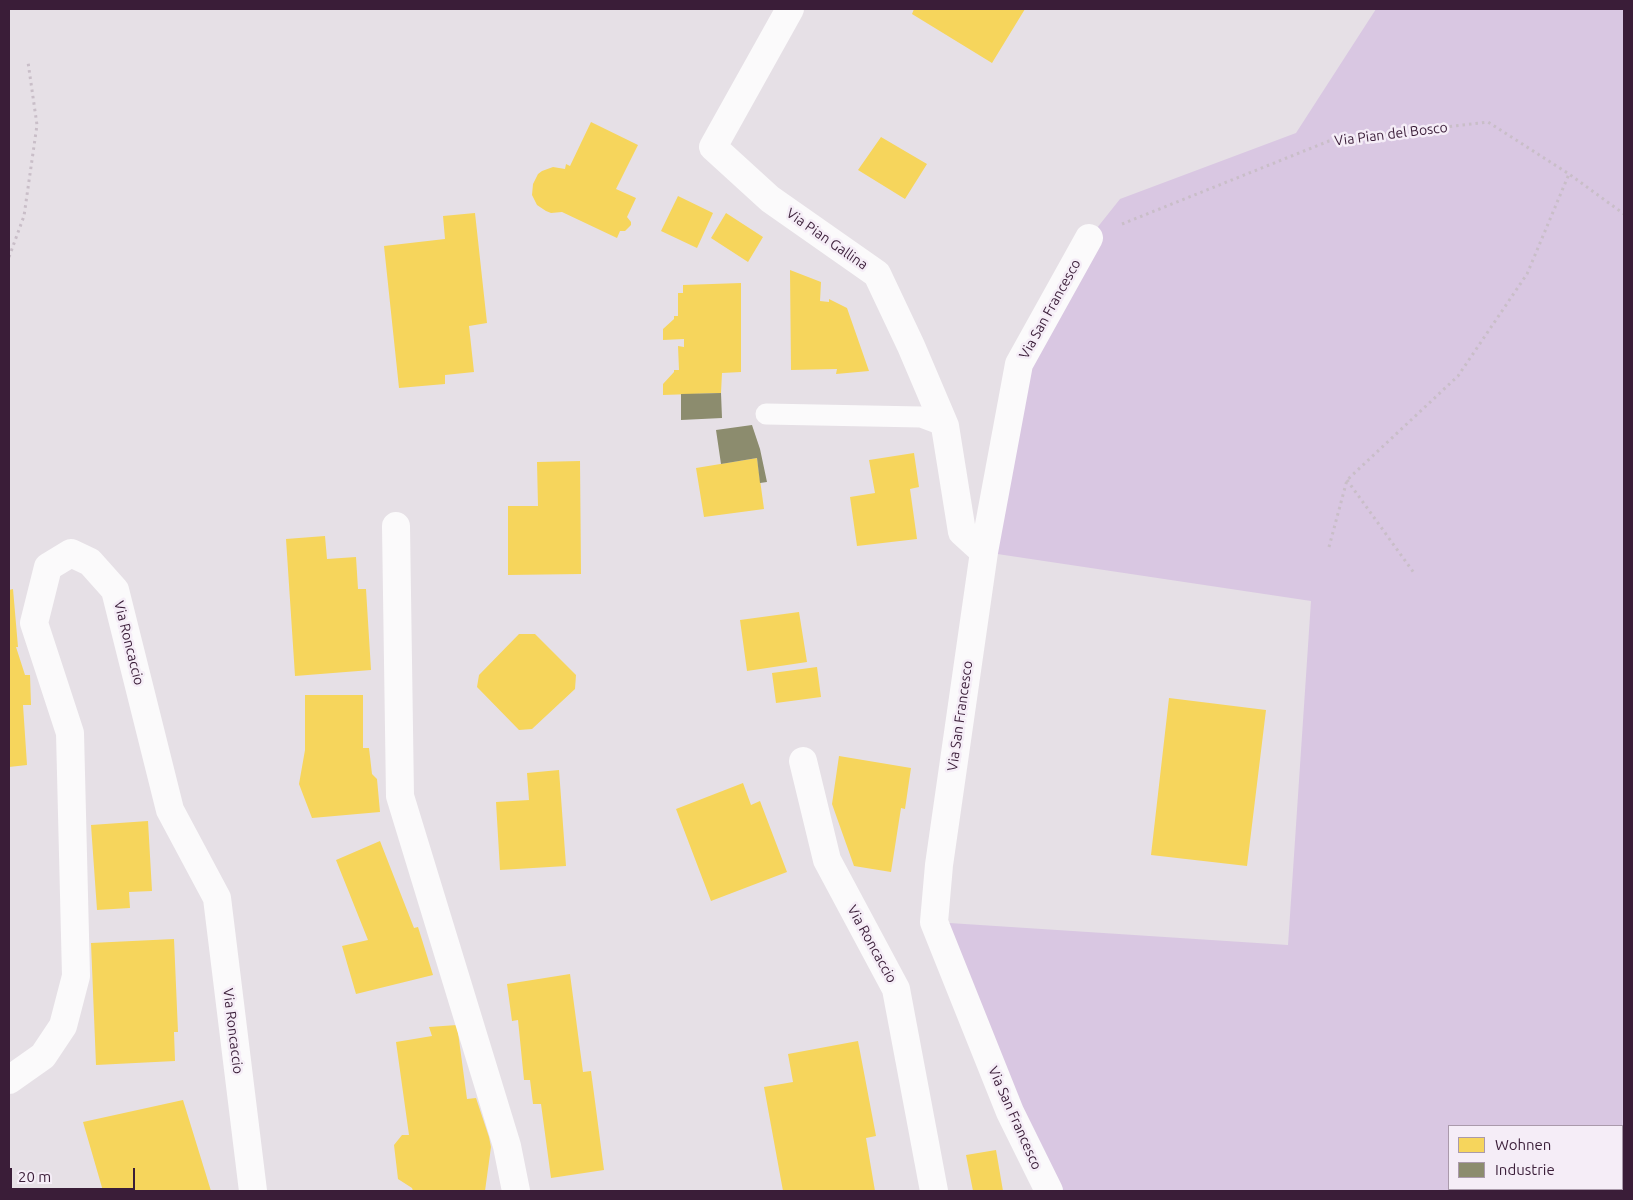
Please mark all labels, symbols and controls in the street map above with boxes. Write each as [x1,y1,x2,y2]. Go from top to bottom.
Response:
street label: Via Pian del Bosco [1333,119,1449,149]
street label: Via Pian Gallina [783,205,871,273]
street label: Via San Francesco [1016,256,1084,362]
street label: Via Roncaccio [110,599,148,687]
street label: Via San Francesco [944,660,976,772]
street label: Via Roncaccio [844,902,900,986]
street label: Via Roncaccio [219,987,247,1075]
street label: Via San Francesco [985,1064,1045,1172]
legend [1448,1125,1623,1190]
text: Wohnen [1495,1136,1551,1153]
scale bar [12,1158,138,1190]
text: Industrie [1495,1161,1555,1178]
text: 20 m [18,1168,51,1185]

